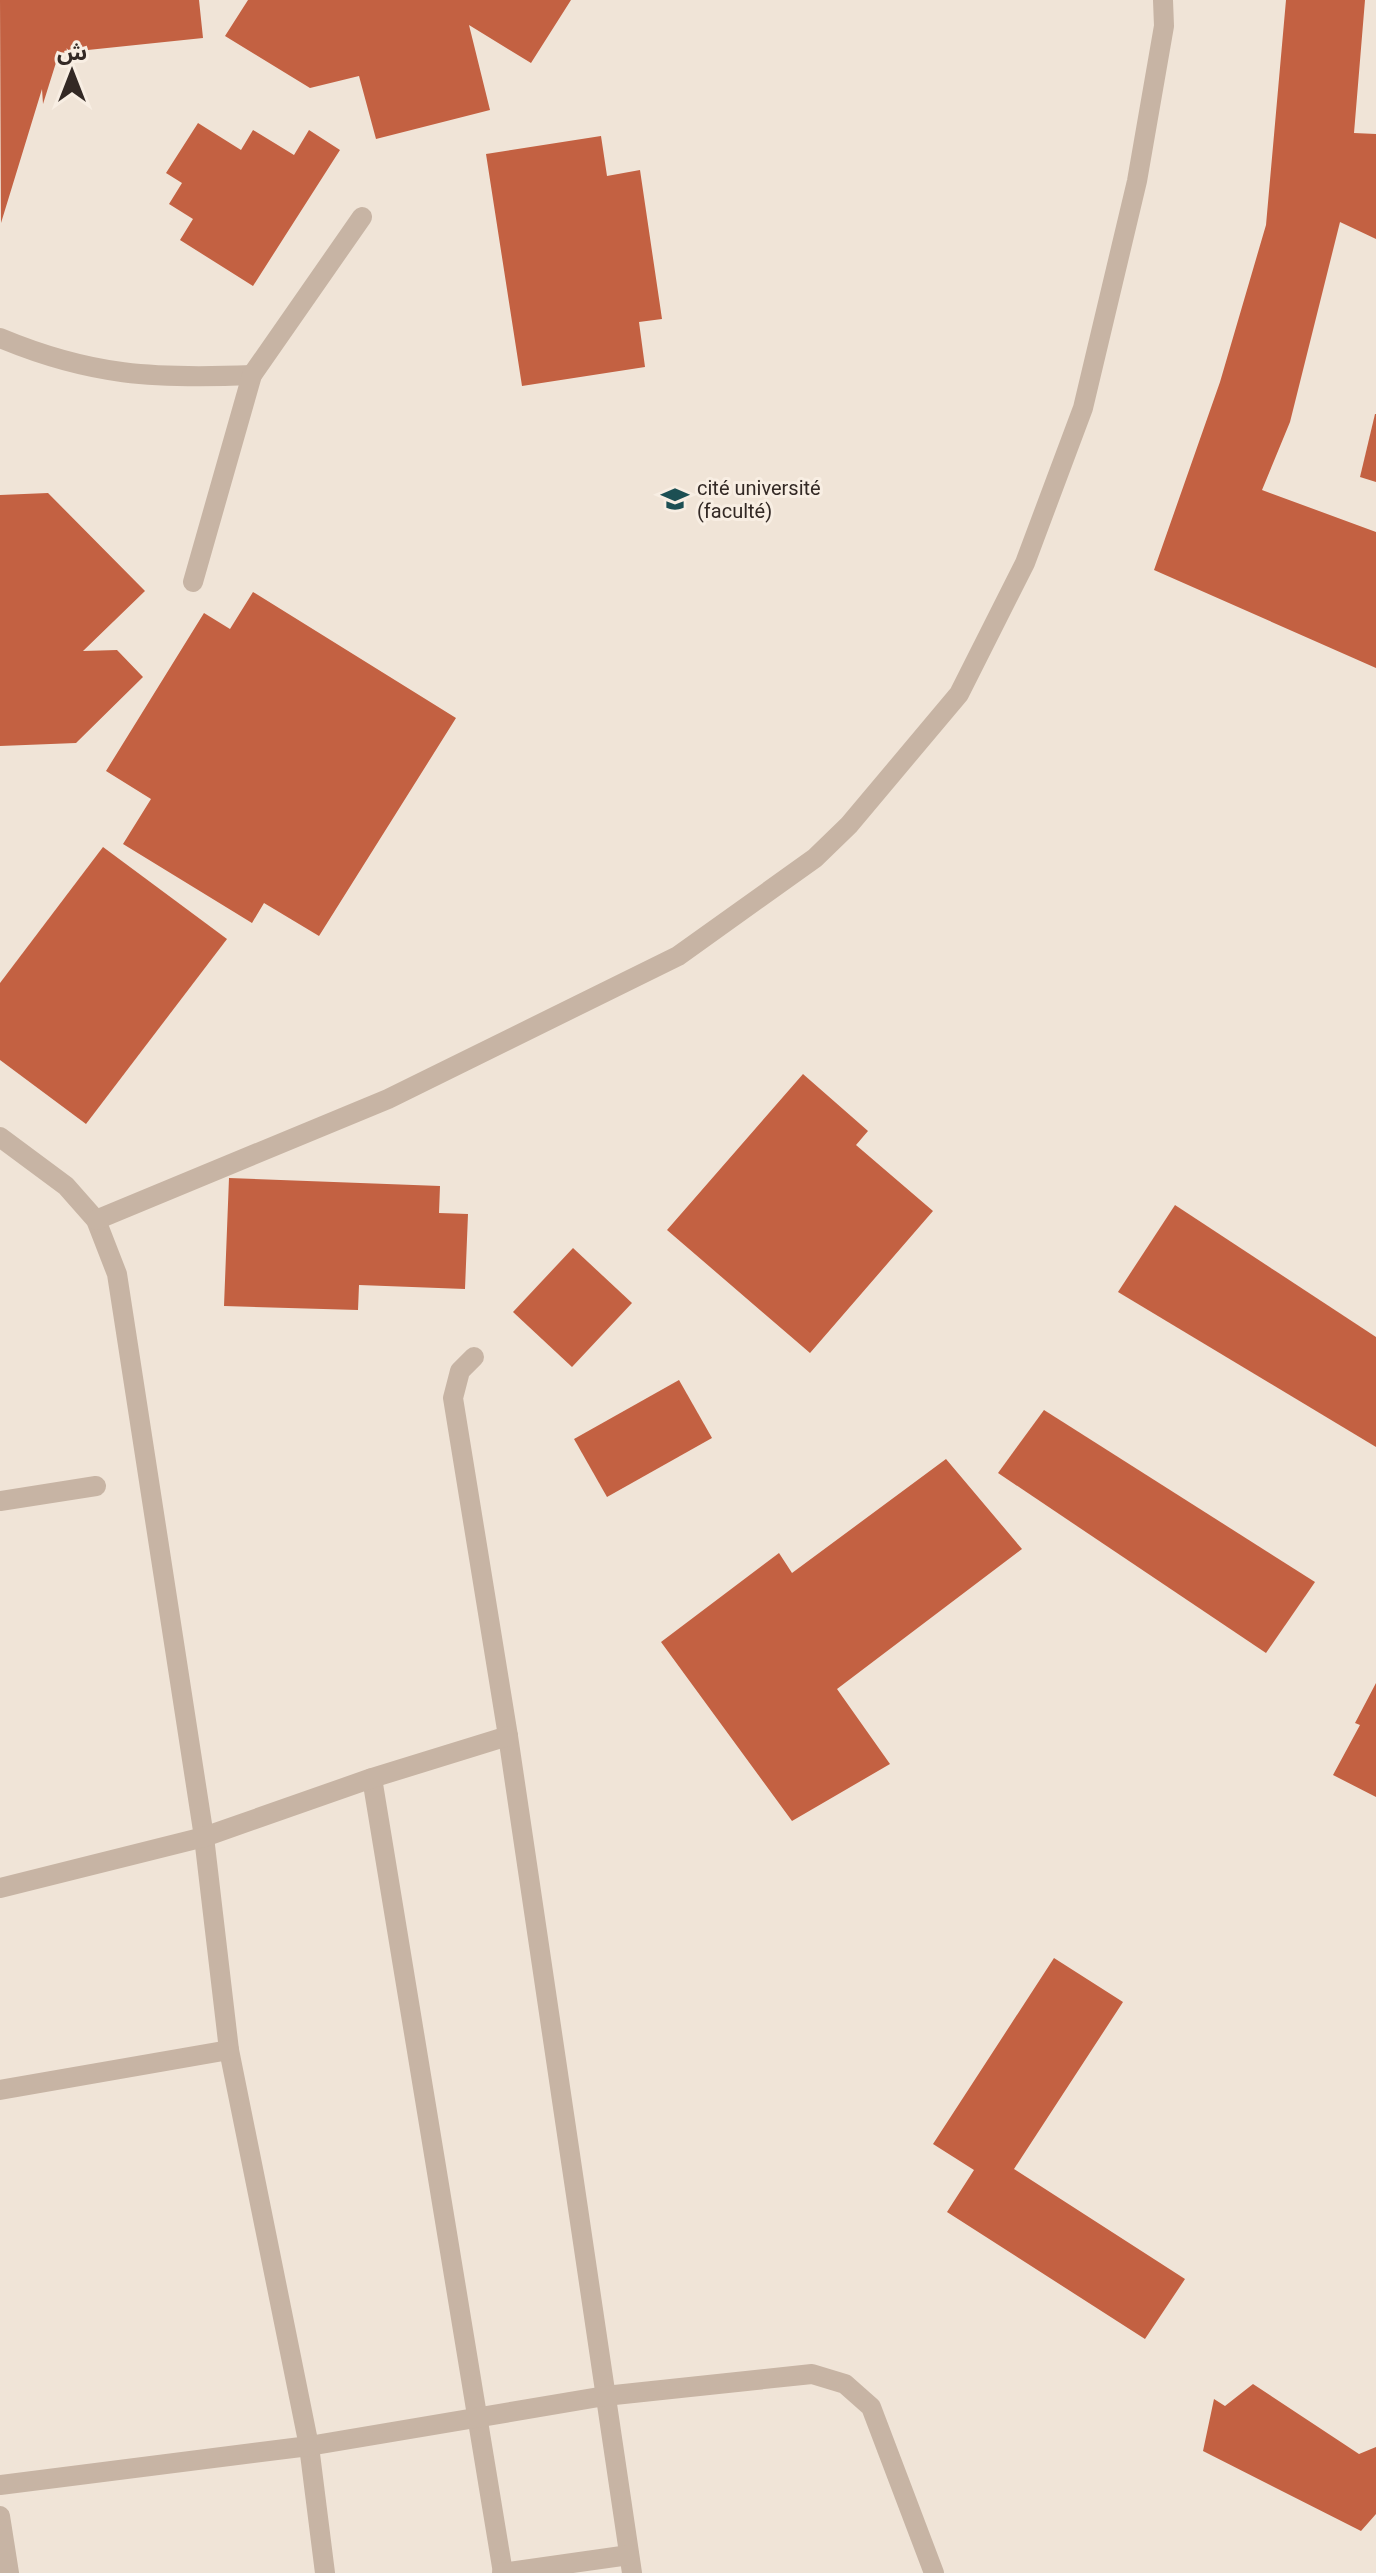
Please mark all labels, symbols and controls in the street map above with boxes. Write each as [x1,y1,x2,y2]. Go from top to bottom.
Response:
north arrow [32,32,112,112]
text: ش [57,40,87,65]
place label: cité université (faculté) [697,476,821,523]
school or university icon: cité université (faculté) [660,484,690,514]

